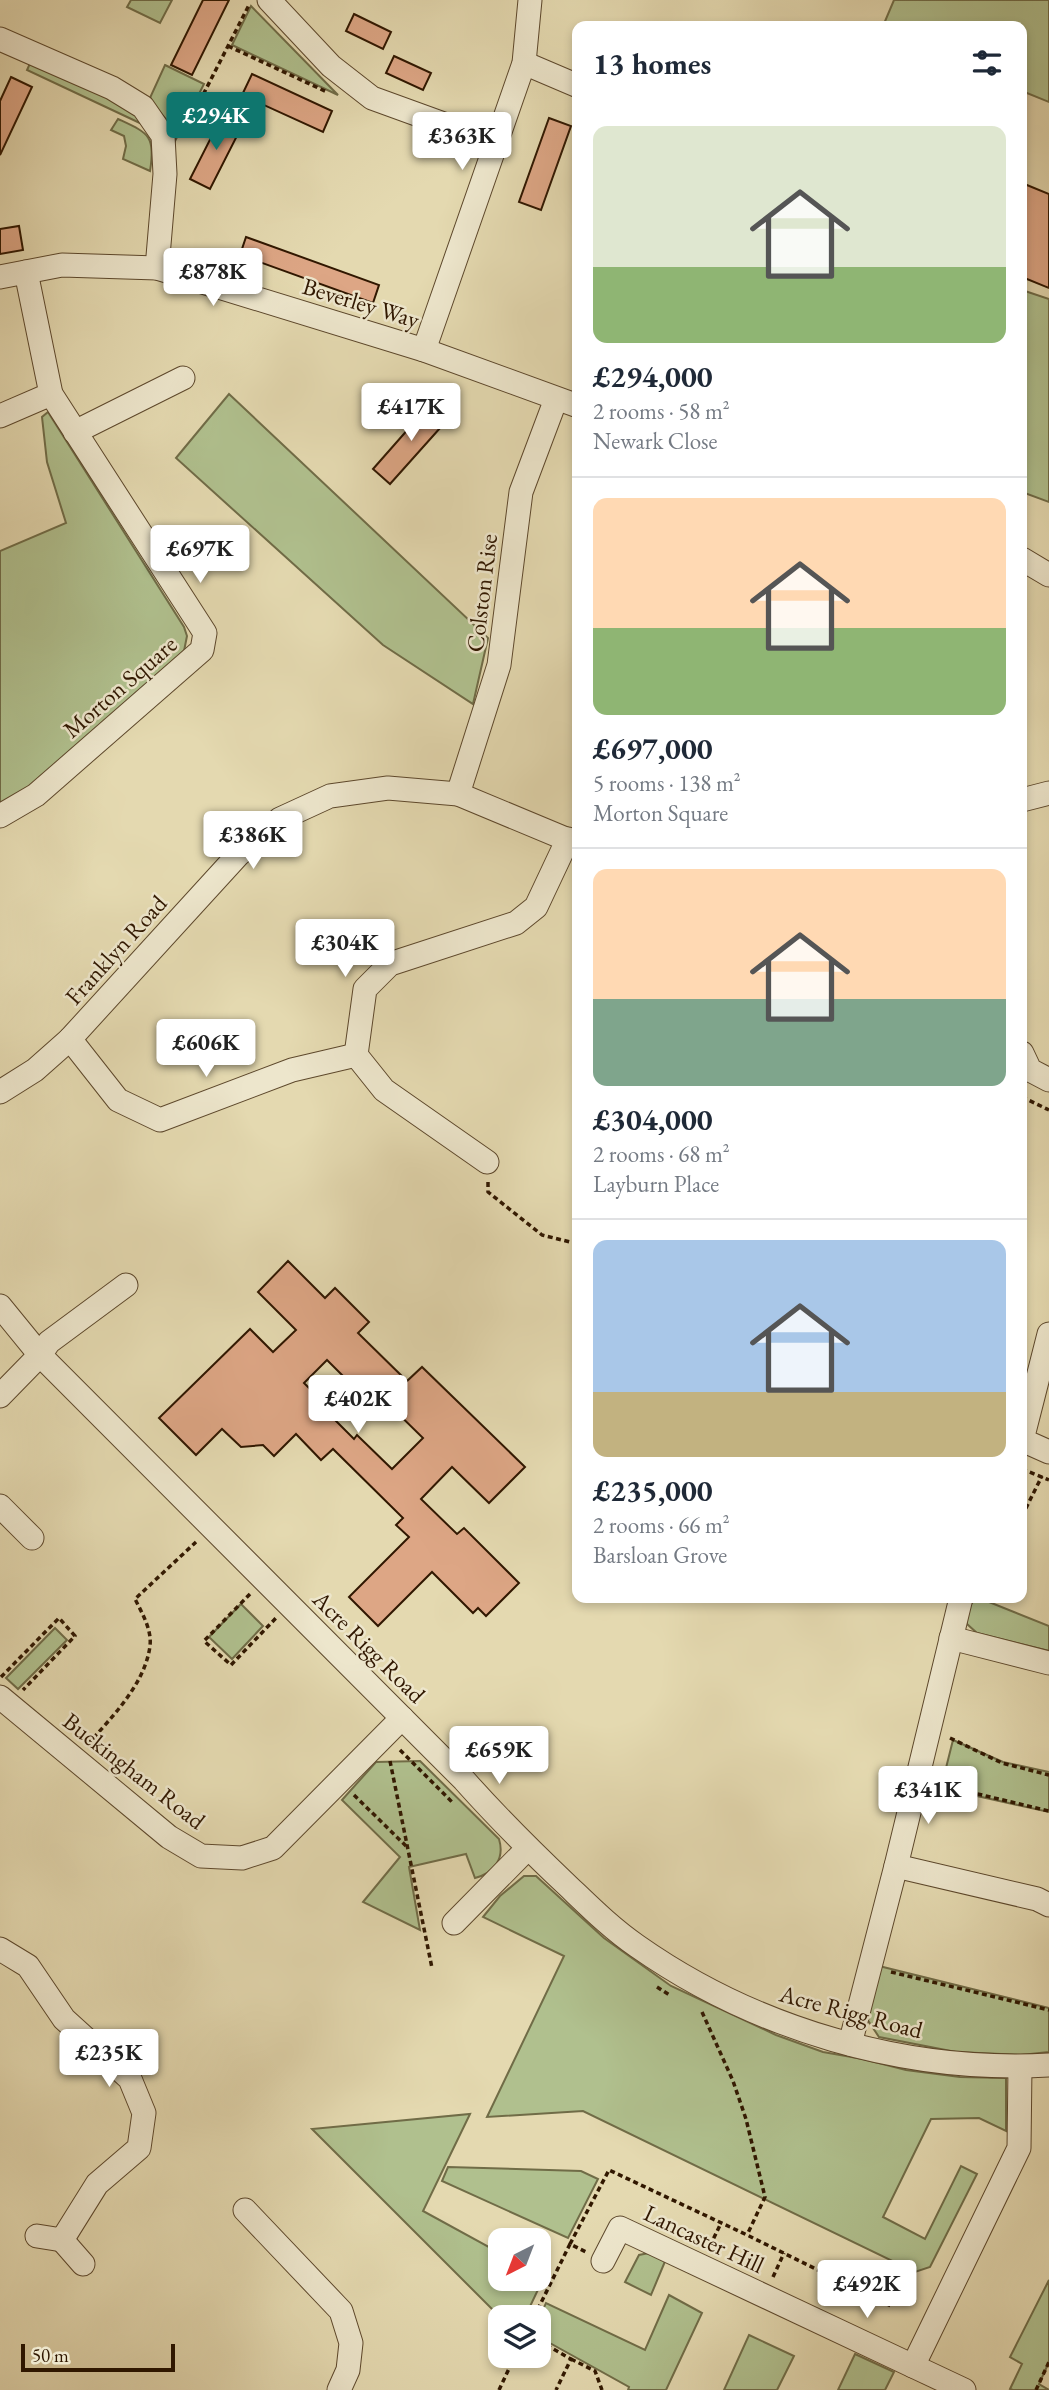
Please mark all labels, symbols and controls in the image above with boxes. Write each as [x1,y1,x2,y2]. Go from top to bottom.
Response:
text: 13 homes [593,44,711,83]
icon: filters [968,44,1006,82]
pin: £294K [167,92,265,152]
text: £294K [182,100,250,130]
pin: £363K [413,113,511,172]
text: £363K [428,120,496,150]
icon: home [737,171,863,297]
pin: £878K [164,248,262,308]
text: £878K [179,256,247,286]
street label: Beverley Way [299,270,424,335]
text: £294,000 [593,357,713,396]
pin: £417K [362,384,460,443]
text: £417K [377,391,445,421]
text: 2 rooms · 58 m² [593,396,730,426]
text: Newark Close [593,426,717,456]
pin: £697K [151,526,249,585]
street label: Colston Rise [459,532,504,654]
text: £697K [166,533,234,563]
icon: home [737,543,863,669]
street label: Morton Square [56,629,183,745]
text: £697,000 [593,729,713,768]
text: 5 rooms · 138 m² [593,768,741,798]
text: Morton Square [593,798,728,828]
pin: £386K [204,812,302,871]
text: £386K [219,819,287,849]
street label: Franklyn Road [58,887,174,1011]
icon: home [737,914,863,1040]
pin: £304K [296,920,394,979]
text: £304K [311,927,379,957]
pin: £606K [157,1020,255,1079]
text: £606K [172,1027,240,1057]
text: £304,000 [593,1100,713,1139]
text: 2 rooms · 68 m² [593,1139,730,1169]
text: Layburn Place [593,1169,719,1199]
icon: home [737,1285,863,1411]
pin: £402K [309,1376,407,1435]
text: £402K [324,1383,392,1413]
text: £235,000 [593,1471,713,1510]
text: 2 rooms · 66 m² [593,1510,730,1540]
text: Barsloan Grove [593,1540,727,1570]
street label: Acre Rigg Road [306,1583,433,1710]
street label: Buckingham Road [57,1705,212,1836]
pin: £659K [450,1726,548,1786]
text: £659K [465,1734,533,1764]
pin: £341K [879,1766,977,1826]
text: £341K [894,1774,962,1804]
street label: Acre Rigg Road [775,1977,927,2046]
pin: £235K [60,2030,158,2089]
text: £235K [75,2037,143,2067]
street label: Lancaster Hill [639,2197,770,2280]
north arrow [488,2228,551,2291]
map controls [488,2228,551,2368]
pin: £492K [818,2260,916,2320]
text: £492K [833,2268,901,2298]
button: layers [488,2305,551,2368]
scale bar [21,2341,175,2373]
text: 50 m [32,2343,69,2368]

